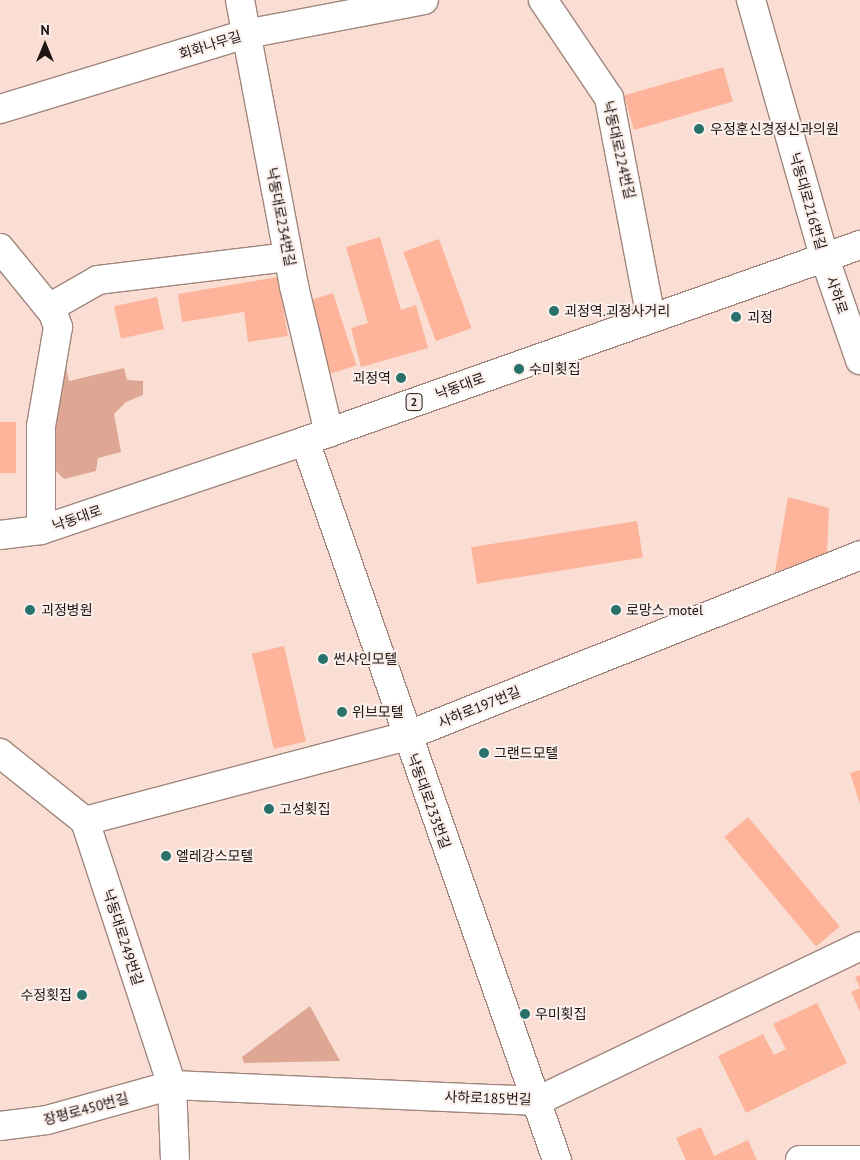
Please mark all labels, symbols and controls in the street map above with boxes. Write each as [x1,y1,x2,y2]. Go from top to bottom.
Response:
north arrow [20,20,70,70]
text: N [40,21,50,39]
street label: 회화나무길 [177,28,243,62]
street label: 낙동대로224번길 [600,99,638,201]
place label: 우정훈신경정신과의원 [710,121,839,137]
marker: 우정훈신경정신과의원 [692,122,706,136]
street label: 낙동대로216번길 [786,151,830,251]
street label: 낙동대로234번길 [263,166,299,268]
street label: 사하로 [823,274,851,316]
place label: 괴정역.괴정사거리 [564,303,670,319]
marker: 괴정역.괴정사거리 [548,305,560,317]
place label: 괴정 [747,309,773,325]
marker: 괴정 [729,310,743,324]
place label: 수미횟집 [529,361,581,377]
marker: 수미횟집 [513,363,525,375]
street label: 낙동대로 [433,369,487,403]
place label: 괴정역 [352,370,391,386]
marker: 괴정역 [395,372,407,384]
road number: 2 [405,392,423,412]
street label: 낙동대로 [50,502,104,534]
place label: 괴정병원 [41,602,93,618]
place label: 로망스 motel [626,602,703,618]
marker: 괴정병원 [23,603,37,617]
marker: 로망스 motel [610,604,622,616]
place label: 썬샤인모텔 [333,651,397,667]
marker: 썬샤인모텔 [317,653,329,665]
street label: 사하로197번길 [435,683,523,731]
place label: 위브모텔 [352,704,404,720]
marker: 위브모텔 [336,706,348,718]
place label: 그랜드모텔 [494,745,558,761]
marker: 그랜드모텔 [478,747,490,759]
street label: 낙동대로233번길 [404,751,454,851]
place label: 고성횟집 [279,801,331,817]
marker: 고성횟집 [263,803,275,815]
place label: 엘레강스모텔 [176,848,253,864]
marker: 엘레강스모텔 [160,850,172,862]
street label: 낙동대로249번길 [100,887,146,987]
place label: 수정횟집 [20,987,72,1003]
marker: 수정횟집 [76,989,88,1001]
place label: 우미횟집 [535,1006,587,1022]
marker: 우미횟집 [519,1008,531,1020]
street label: 사하로185번길 [444,1088,532,1108]
street label: 장평로450번길 [42,1090,130,1128]

